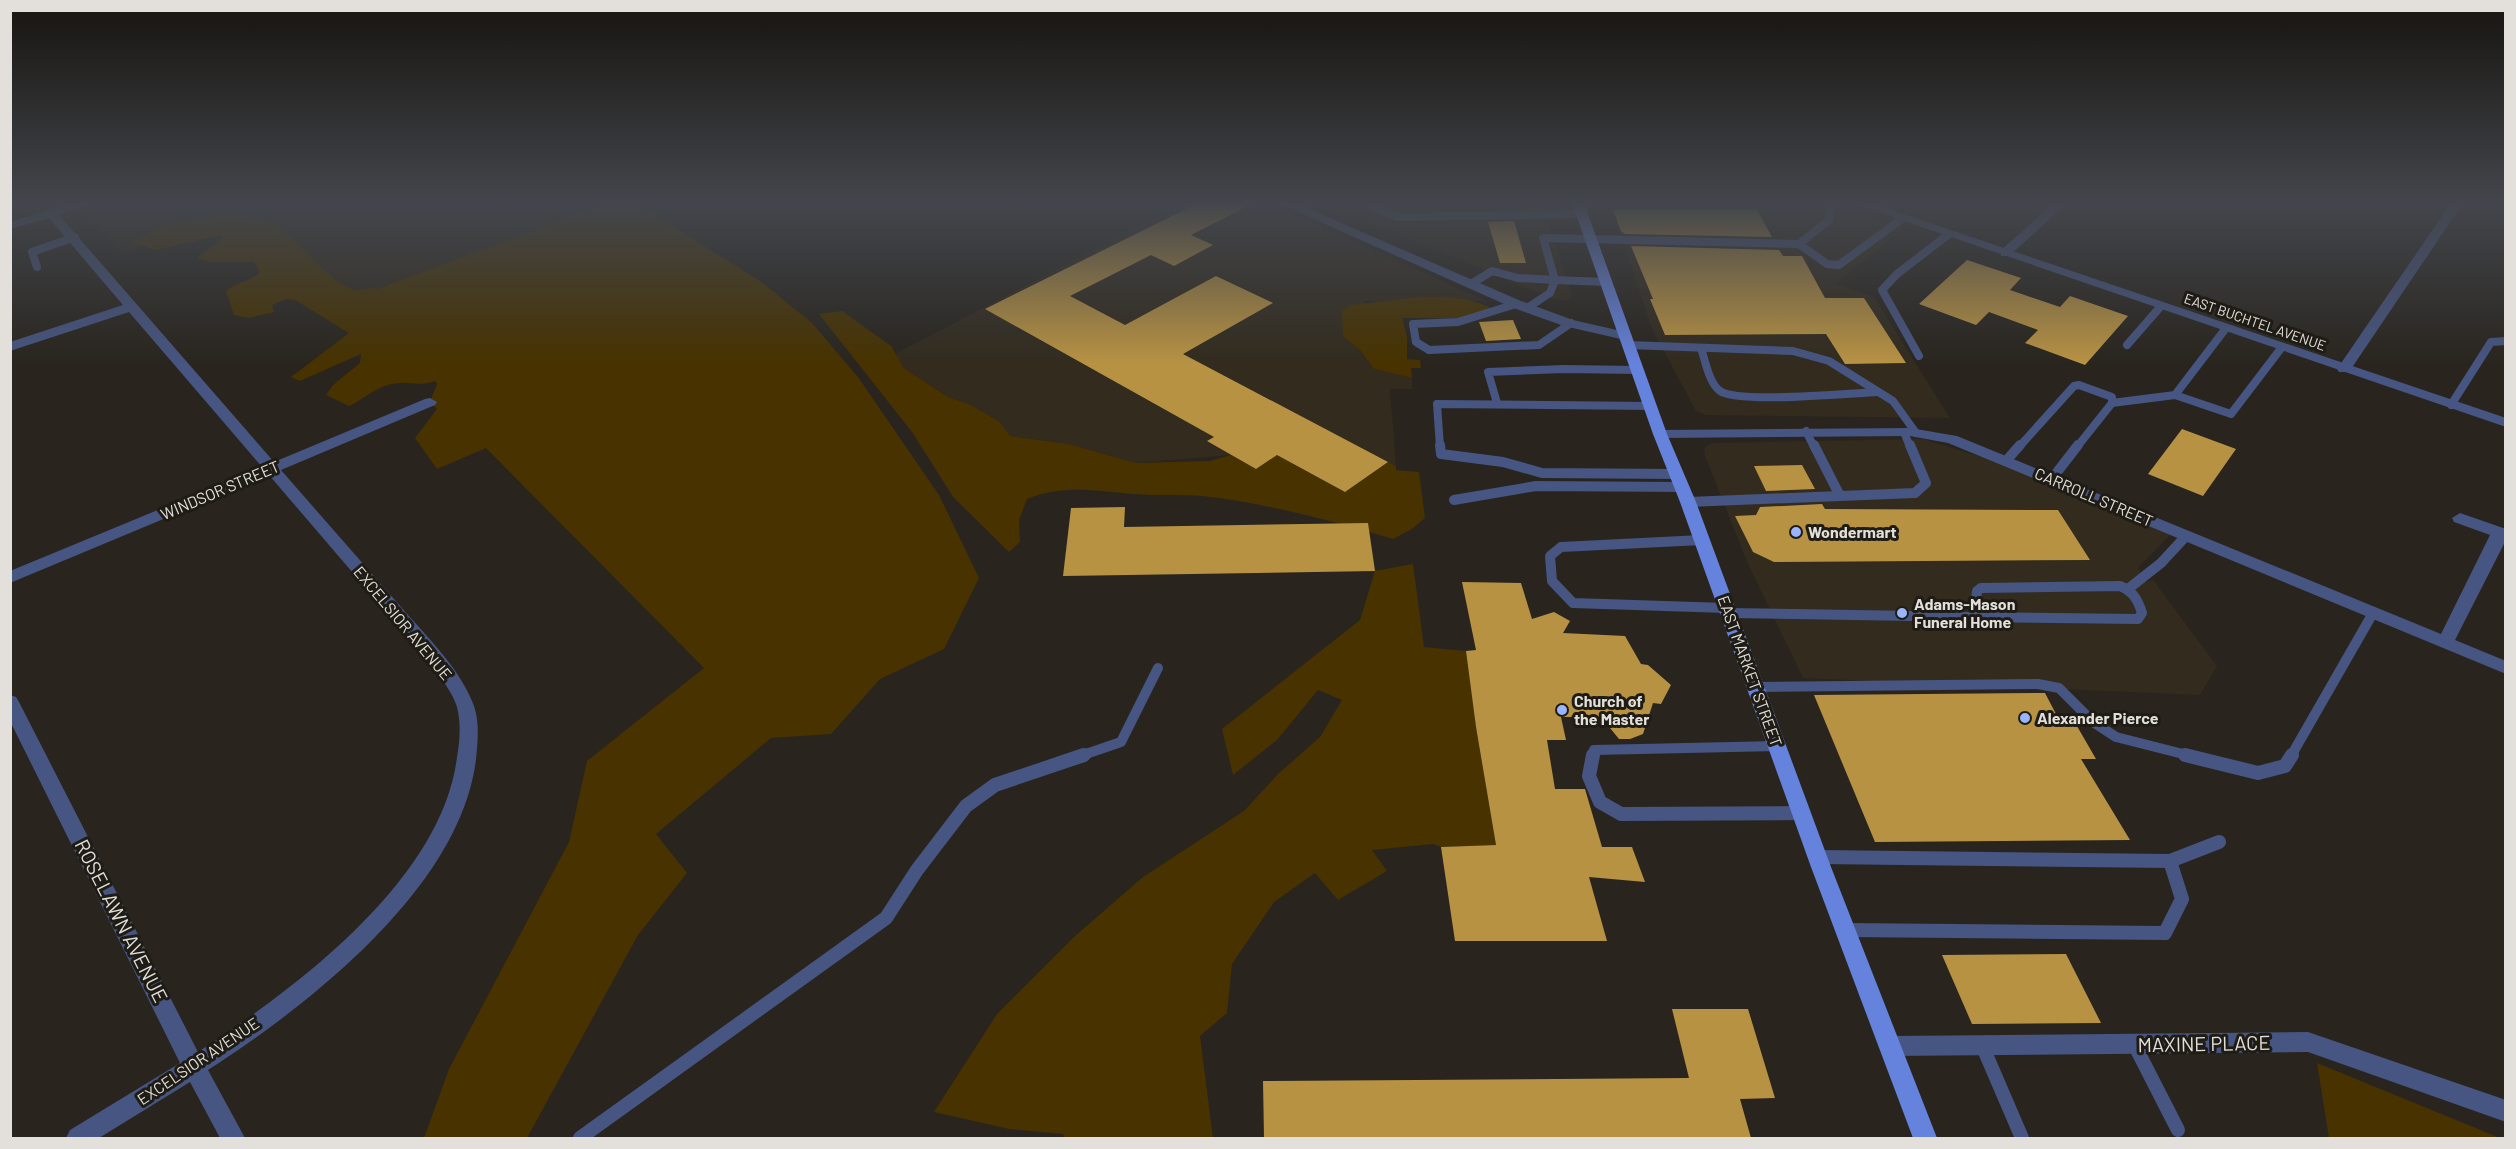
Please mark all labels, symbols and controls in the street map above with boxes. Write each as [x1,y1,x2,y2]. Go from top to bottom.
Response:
street label: EAST BUCHTEL AVENUE [2182,289,2328,354]
street label: WINDSOR STREET [157,456,282,523]
street label: CARROLL STREET [2032,463,2156,530]
place label: Wondermart [1808,522,1897,541]
marker: Wondermart [1789,525,1803,539]
street label: EXCELSIOR AVENUE [350,562,456,683]
street label: EAST MARKET STREET [1714,593,1787,749]
place label: Adams-Mason Funeral Home [1914,594,2016,631]
marker: Adams-Mason Funeral Home [1895,606,1909,620]
place label: Church of the Master [1574,691,1649,728]
marker: Church of the Master [1555,703,1569,717]
place label: Alexander Pierce [2037,708,2159,727]
marker: Alexander Pierce [2018,711,2032,725]
street label: ROSELAWN AVENUE [70,835,173,1006]
street label: EXCELSIOR AVENUE [133,1013,262,1108]
street label: MAXINE PLACE [2137,1030,2271,1056]

